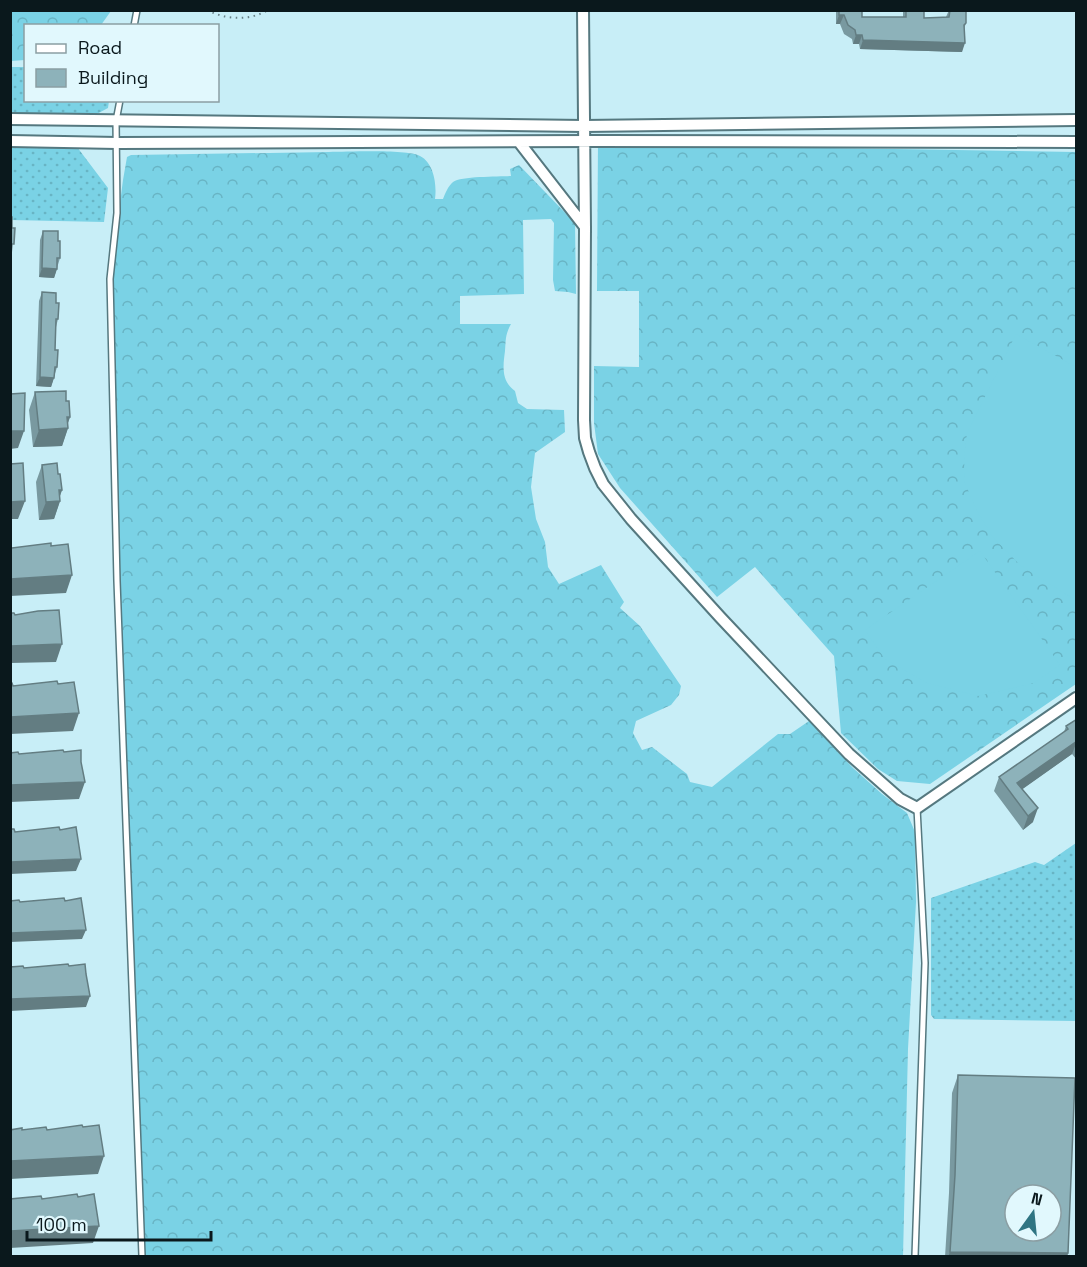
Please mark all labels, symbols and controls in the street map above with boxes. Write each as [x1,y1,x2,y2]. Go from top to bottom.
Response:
legend [24,24,219,102]
text: Road [78,36,122,59]
text: Building [78,66,148,89]
north arrow [1003,1183,1063,1243]
text: N [1029,1187,1045,1211]
scale bar [27,1204,212,1242]
text: 100 m [36,1213,87,1236]

